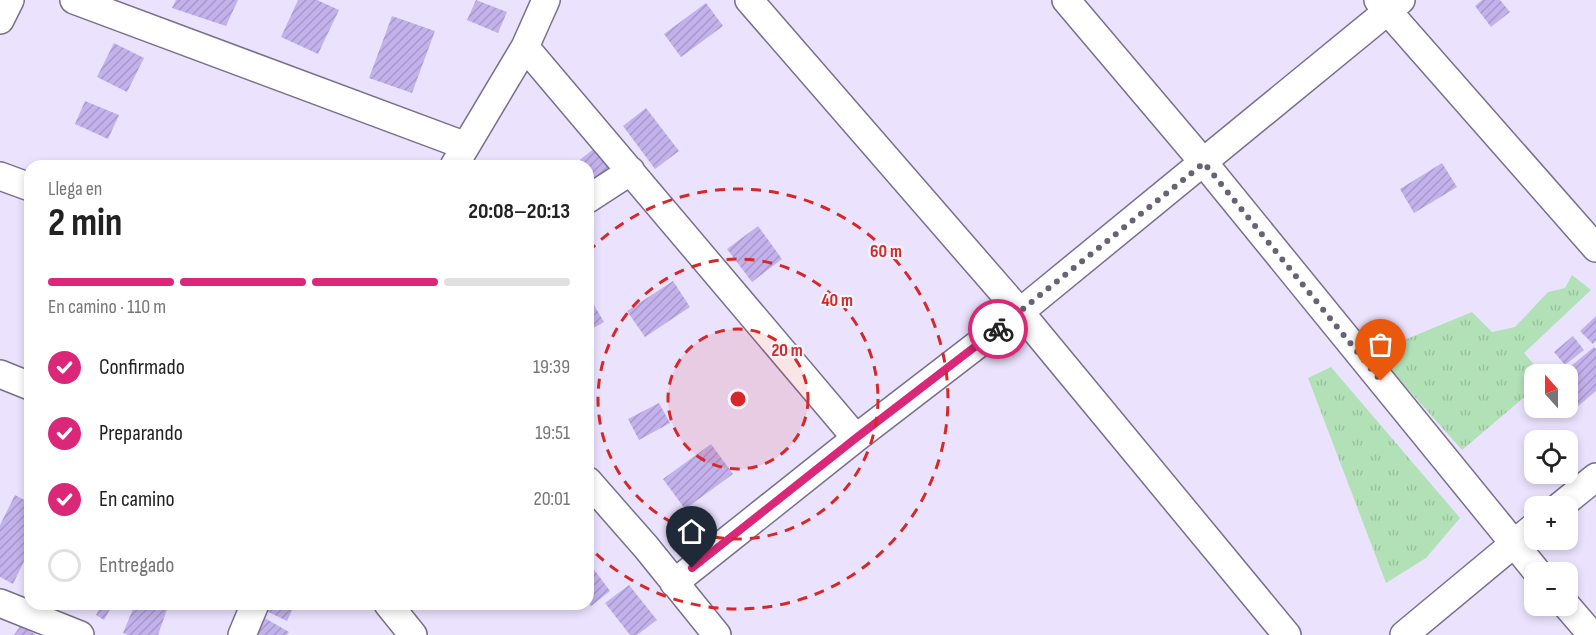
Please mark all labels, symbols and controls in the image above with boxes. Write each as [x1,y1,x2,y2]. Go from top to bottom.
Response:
text: Llega en [48,177,102,201]
text: 20:08–20:13 [468,198,570,225]
text: 2 min [48,200,122,247]
text: 60 m [870,241,902,262]
text: 40 m [821,290,853,311]
text: En camino · 110 m [48,295,166,319]
courier [968,299,1028,359]
icon: bike [982,313,1015,346]
pin [1355,319,1406,381]
icon: bag [1364,328,1397,361]
text: 20 m [771,340,803,361]
icon: check [48,351,81,384]
text: Confirmado [99,354,185,381]
text: 19:39 [533,355,570,379]
north arrow [1524,364,1578,418]
map controls [1524,364,1578,616]
centre of rings [728,389,748,409]
icon: check [48,417,81,450]
text: Preparando [99,420,183,447]
text: 19:51 [535,421,570,445]
button: locate [1524,430,1578,484]
icon: check [48,483,81,516]
text: En camino [99,486,175,513]
text: 20:01 [533,487,570,511]
button: + [1524,496,1578,550]
pin [666,506,717,568]
icon: home [675,515,708,548]
text: Entregado [99,552,174,579]
button: − [1524,562,1578,616]

